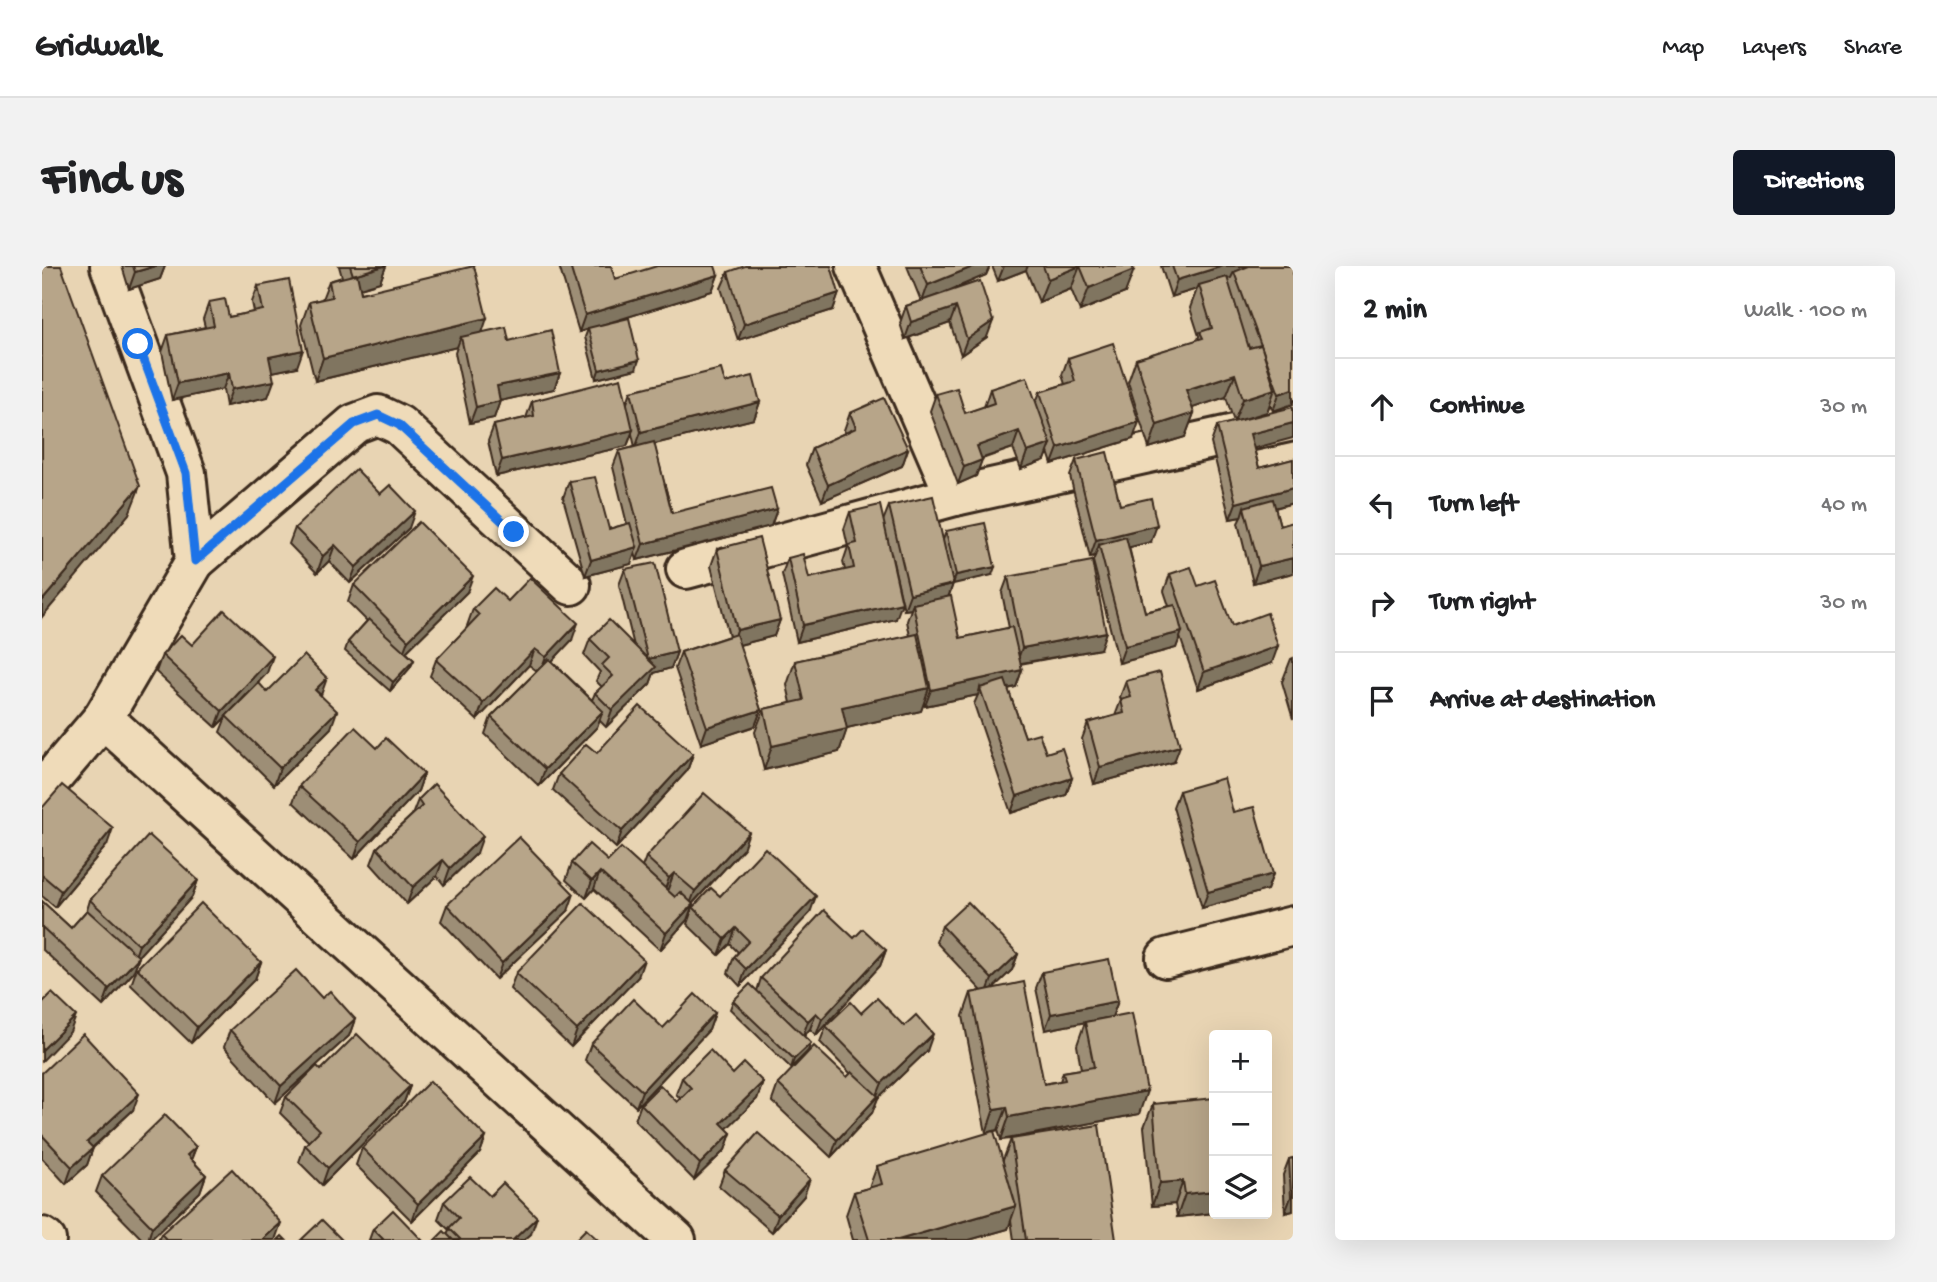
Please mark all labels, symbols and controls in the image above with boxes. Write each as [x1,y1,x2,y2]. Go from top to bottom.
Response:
text: Gridwalk [35,29,160,67]
text: Map [1662,34,1704,63]
text: Layers [1742,34,1806,63]
text: Share [1844,34,1902,63]
button: Directions [1733,150,1895,215]
text: Find us [42,153,182,211]
text: 2 min [1363,294,1427,329]
text: Walk · 100 m [1744,298,1867,325]
route start [122,328,153,359]
icon: ahead [1363,388,1401,426]
text: Continue [1430,392,1524,423]
text: 30 m [1820,394,1867,421]
icon: left [1363,486,1401,524]
text: Turn left [1430,490,1518,521]
text: 40 m [1821,492,1867,519]
route end [498,516,529,547]
icon: right [1363,584,1401,622]
text: Turn right [1430,588,1534,619]
text: 30 m [1820,590,1867,617]
icon: arrive [1363,682,1401,720]
text: Arrive at destination [1430,686,1655,717]
map controls [1209,1030,1272,1219]
button: + [1209,1030,1272,1093]
button: − [1209,1093,1272,1156]
button: layers [1209,1156,1272,1219]

